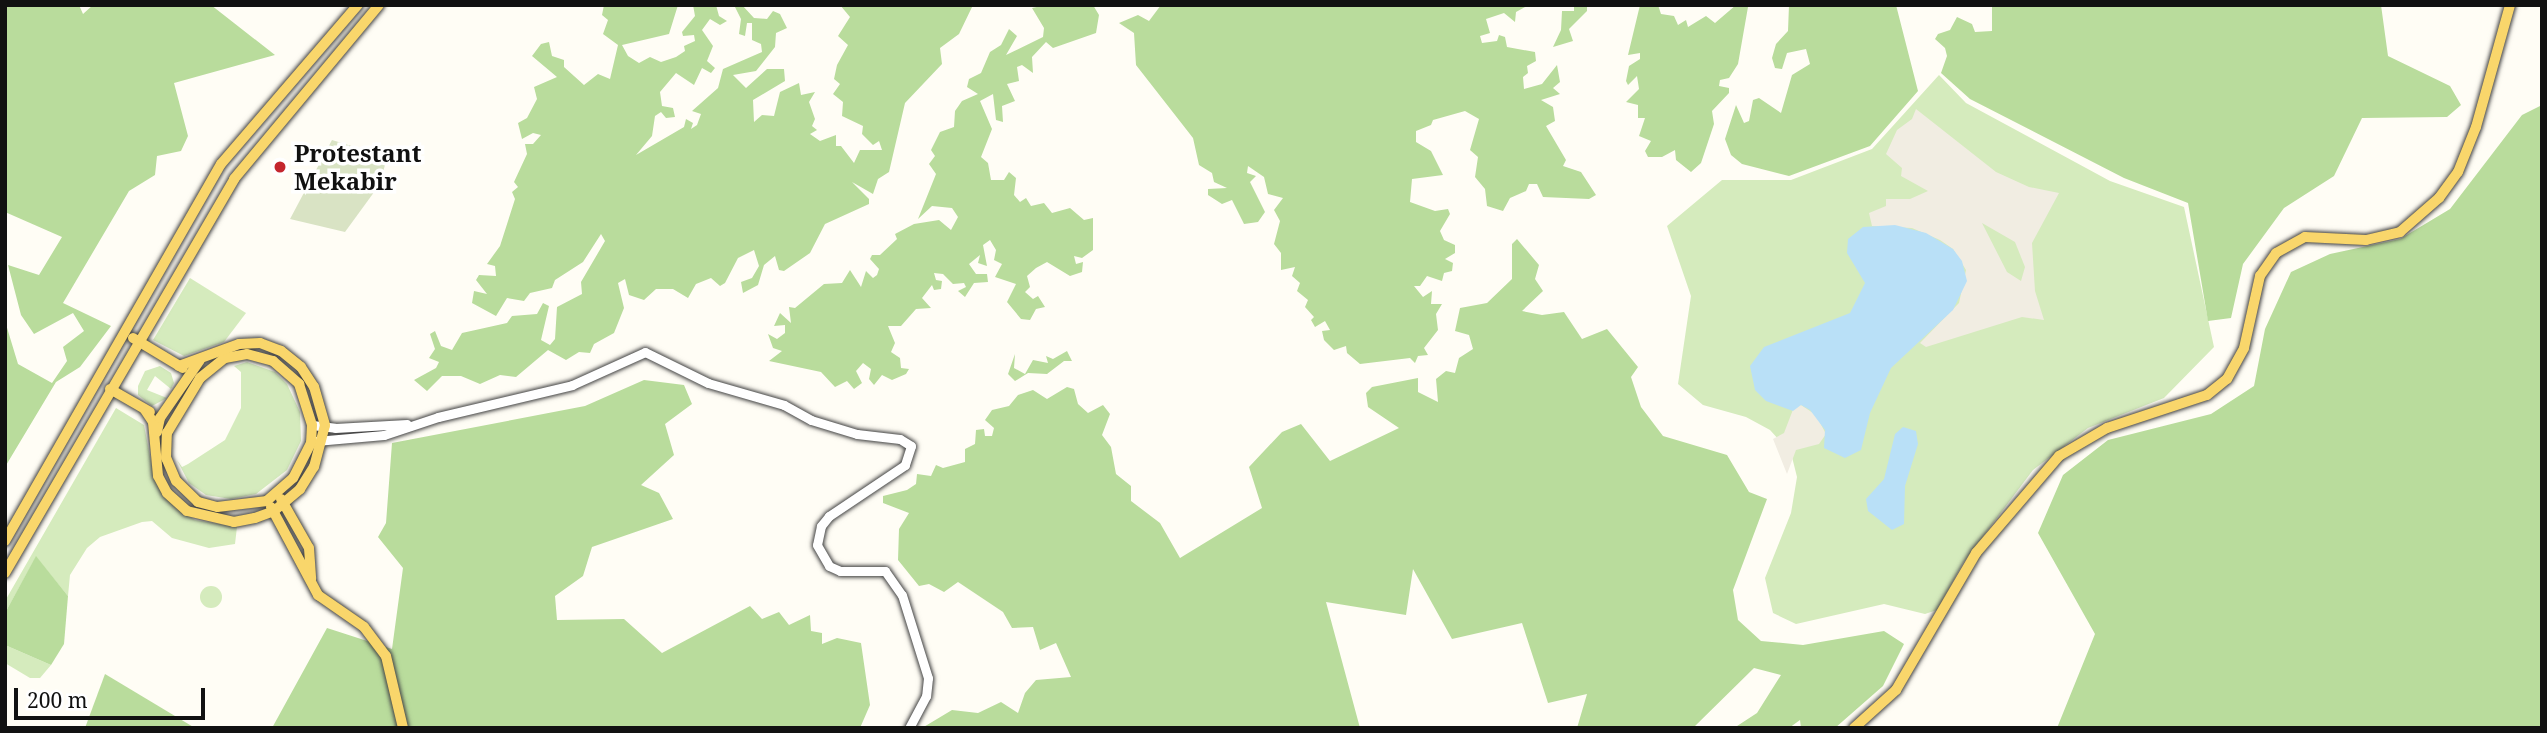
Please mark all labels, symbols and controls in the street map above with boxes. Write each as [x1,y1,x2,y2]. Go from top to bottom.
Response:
place label: Protestant Mekabir [294,139,421,195]
marker: Protestant Mekabir [272,159,288,175]
scale bar [18,674,208,718]
text: 200 m [27,686,88,714]

